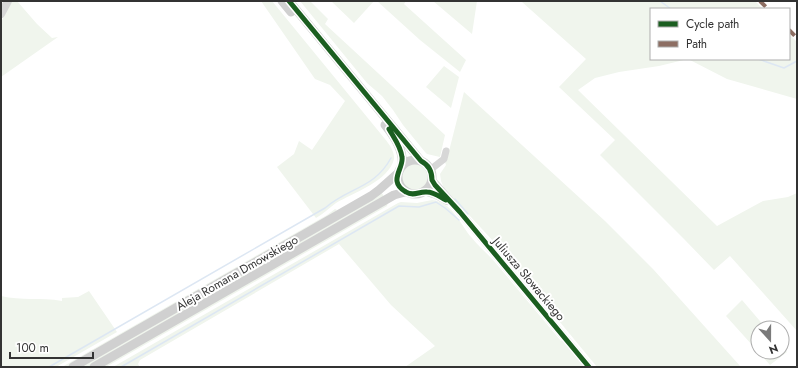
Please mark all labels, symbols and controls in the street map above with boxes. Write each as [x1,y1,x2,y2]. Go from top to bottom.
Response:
legend [650,8,790,60]
text: Cycle path [686,15,739,33]
text: Path [686,35,707,53]
street label: Aleja Romana Dmowskiego [173,230,302,315]
street label: Juliusza Słowackiego [487,232,570,325]
north arrow [750,320,790,360]
scale bar [10,334,93,360]
text: 100 m [16,339,49,357]
text: N [767,340,781,358]

